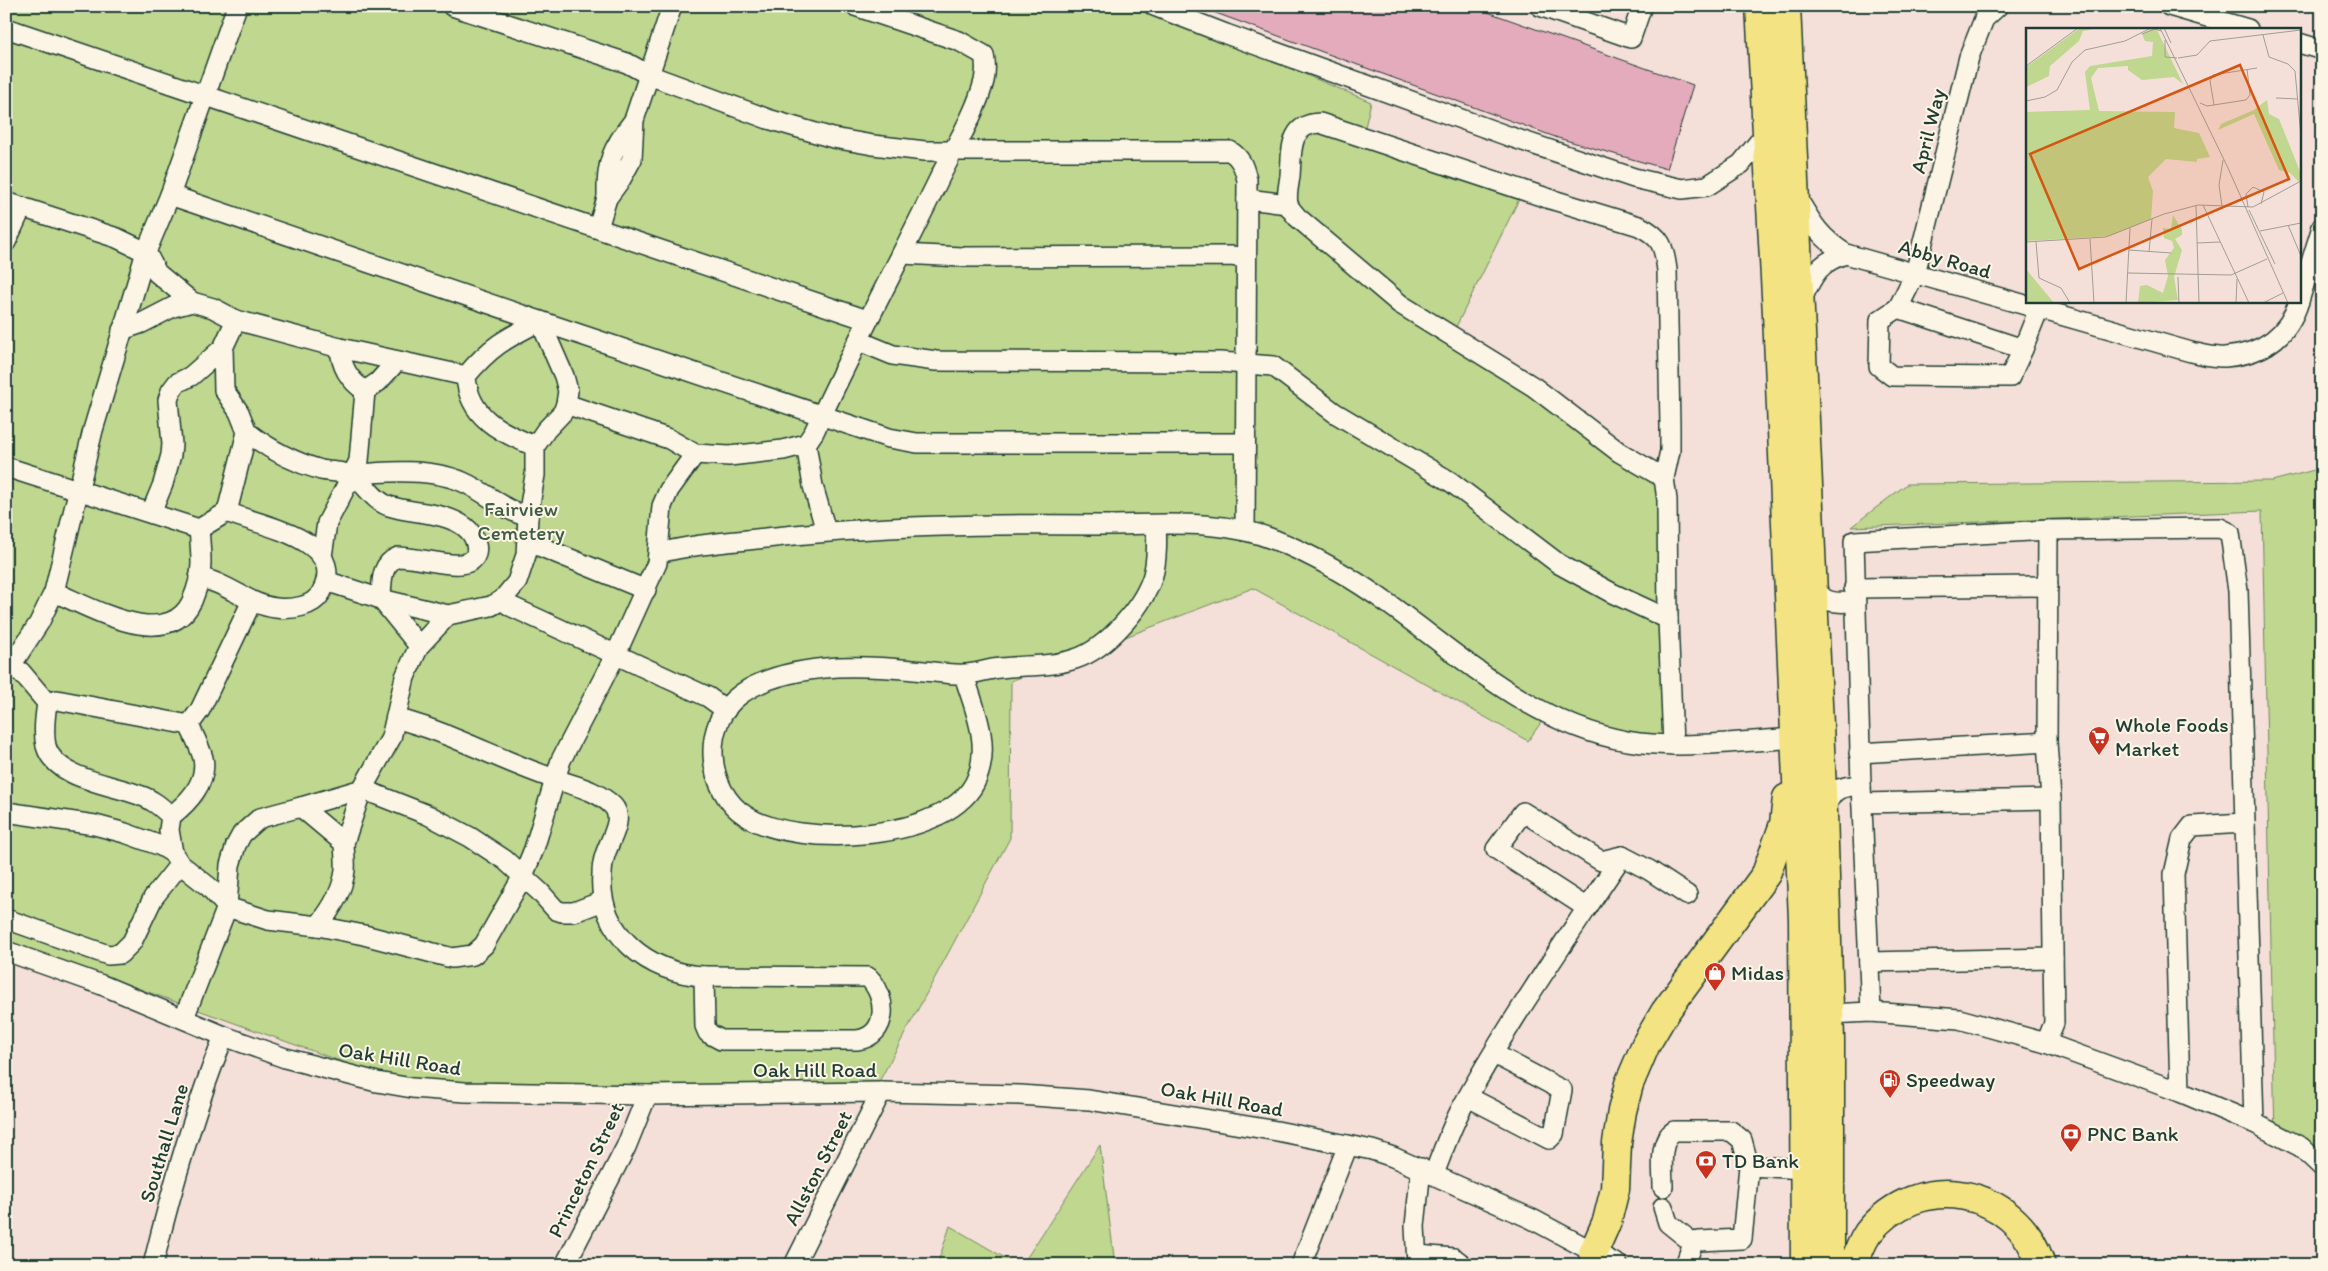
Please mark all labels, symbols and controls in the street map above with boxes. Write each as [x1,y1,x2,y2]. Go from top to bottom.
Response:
inset map [2026,28,2300,302]
street label: April Way [1905,86,1950,176]
street label: Abby Road [1896,233,1995,284]
park label: Fairview Cemetery [477,496,565,545]
place label: Whole Foods Market [2115,712,2229,761]
supermarket icon: Whole Foods Market [2087,725,2111,756]
place label: Midas [1731,960,1784,985]
shop icon: Midas [1703,961,1727,992]
street label: Oak Hill Road [337,1036,464,1081]
street label: Oak Hill Road [753,1057,878,1082]
place label: Speedway [1906,1067,1995,1092]
fuel station icon: Speedway [1878,1068,1902,1099]
street label: Oak Hill Road [1159,1075,1286,1122]
street label: Southall Lane [134,1080,193,1205]
street label: Princeton Street [542,1098,629,1241]
street label: Allston Street [778,1106,857,1229]
place label: PNC Bank [2087,1121,2179,1146]
bank icon: PNC Bank [2059,1122,2083,1153]
place label: TD Bank [1722,1148,1799,1173]
bank icon: TD Bank [1694,1149,1718,1180]

